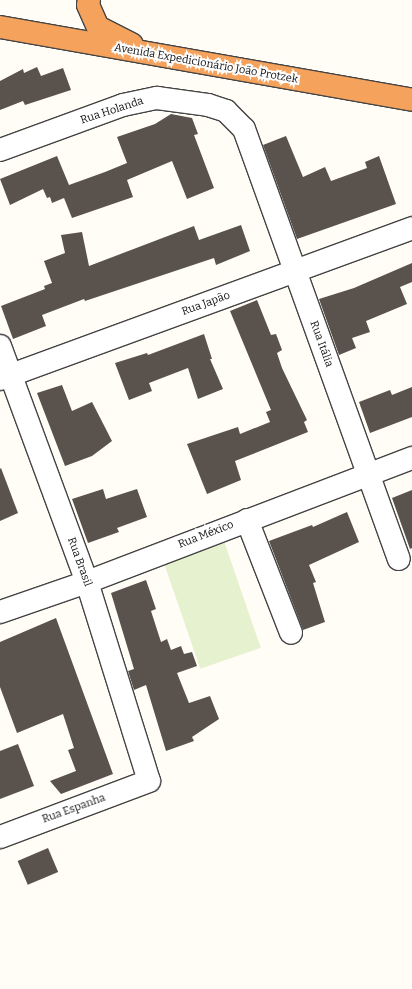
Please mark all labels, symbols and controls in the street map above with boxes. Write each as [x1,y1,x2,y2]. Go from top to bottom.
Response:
street label: Avenida Expedicionário João Protzek [113,41,299,87]
street label: Rua Holanda [79,95,145,127]
street label: Rua Japão [180,289,232,319]
street label: Rua Itália [307,319,335,369]
street label: Rua México [176,518,236,552]
street label: Rua Brasil [64,536,94,588]
street label: Rua Espanha [41,791,107,827]

